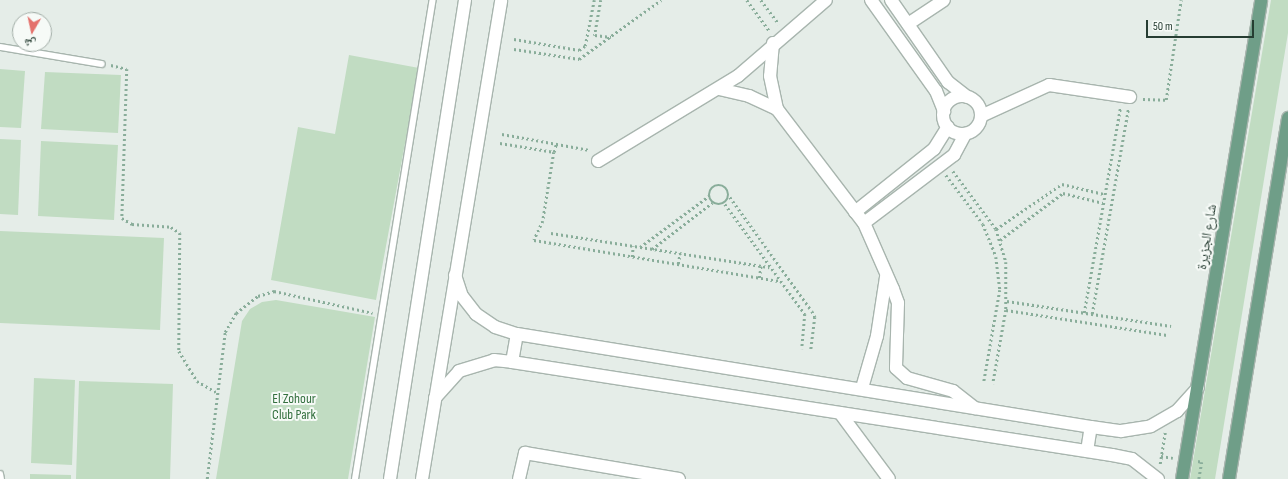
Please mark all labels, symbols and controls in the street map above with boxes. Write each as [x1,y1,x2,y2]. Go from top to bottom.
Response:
north arrow [12,12,52,52]
scale bar [1148,12,1256,38]
text: 50 m [1153,19,1173,34]
text: ش [23,36,37,51]
street label: شارع الجزيرة [1194,203,1220,271]
park label: El Zohour Club Park [272,391,316,424]

